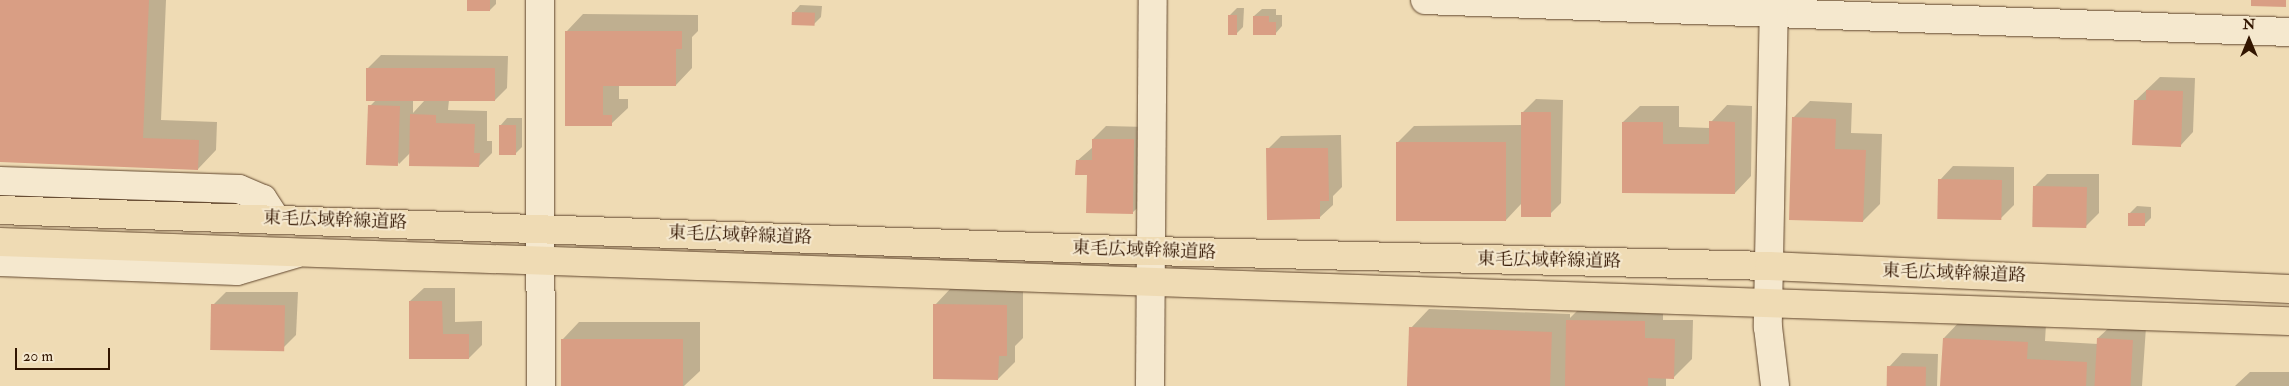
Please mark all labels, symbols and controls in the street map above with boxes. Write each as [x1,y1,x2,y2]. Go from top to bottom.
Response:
north arrow [2224,15,2274,65]
text: N [2243,16,2255,33]
street label: 東毛広域幹線道路 [263,208,407,234]
street label: 東毛広域幹線道路 [668,223,812,249]
street label: 東毛広域幹線道路 [1072,238,1216,264]
street label: 東毛広域幹線道路 [1477,249,1621,273]
street label: 東毛広域幹線道路 [1882,261,2026,287]
scale bar [18,338,112,370]
text: 20 m [23,347,53,366]

